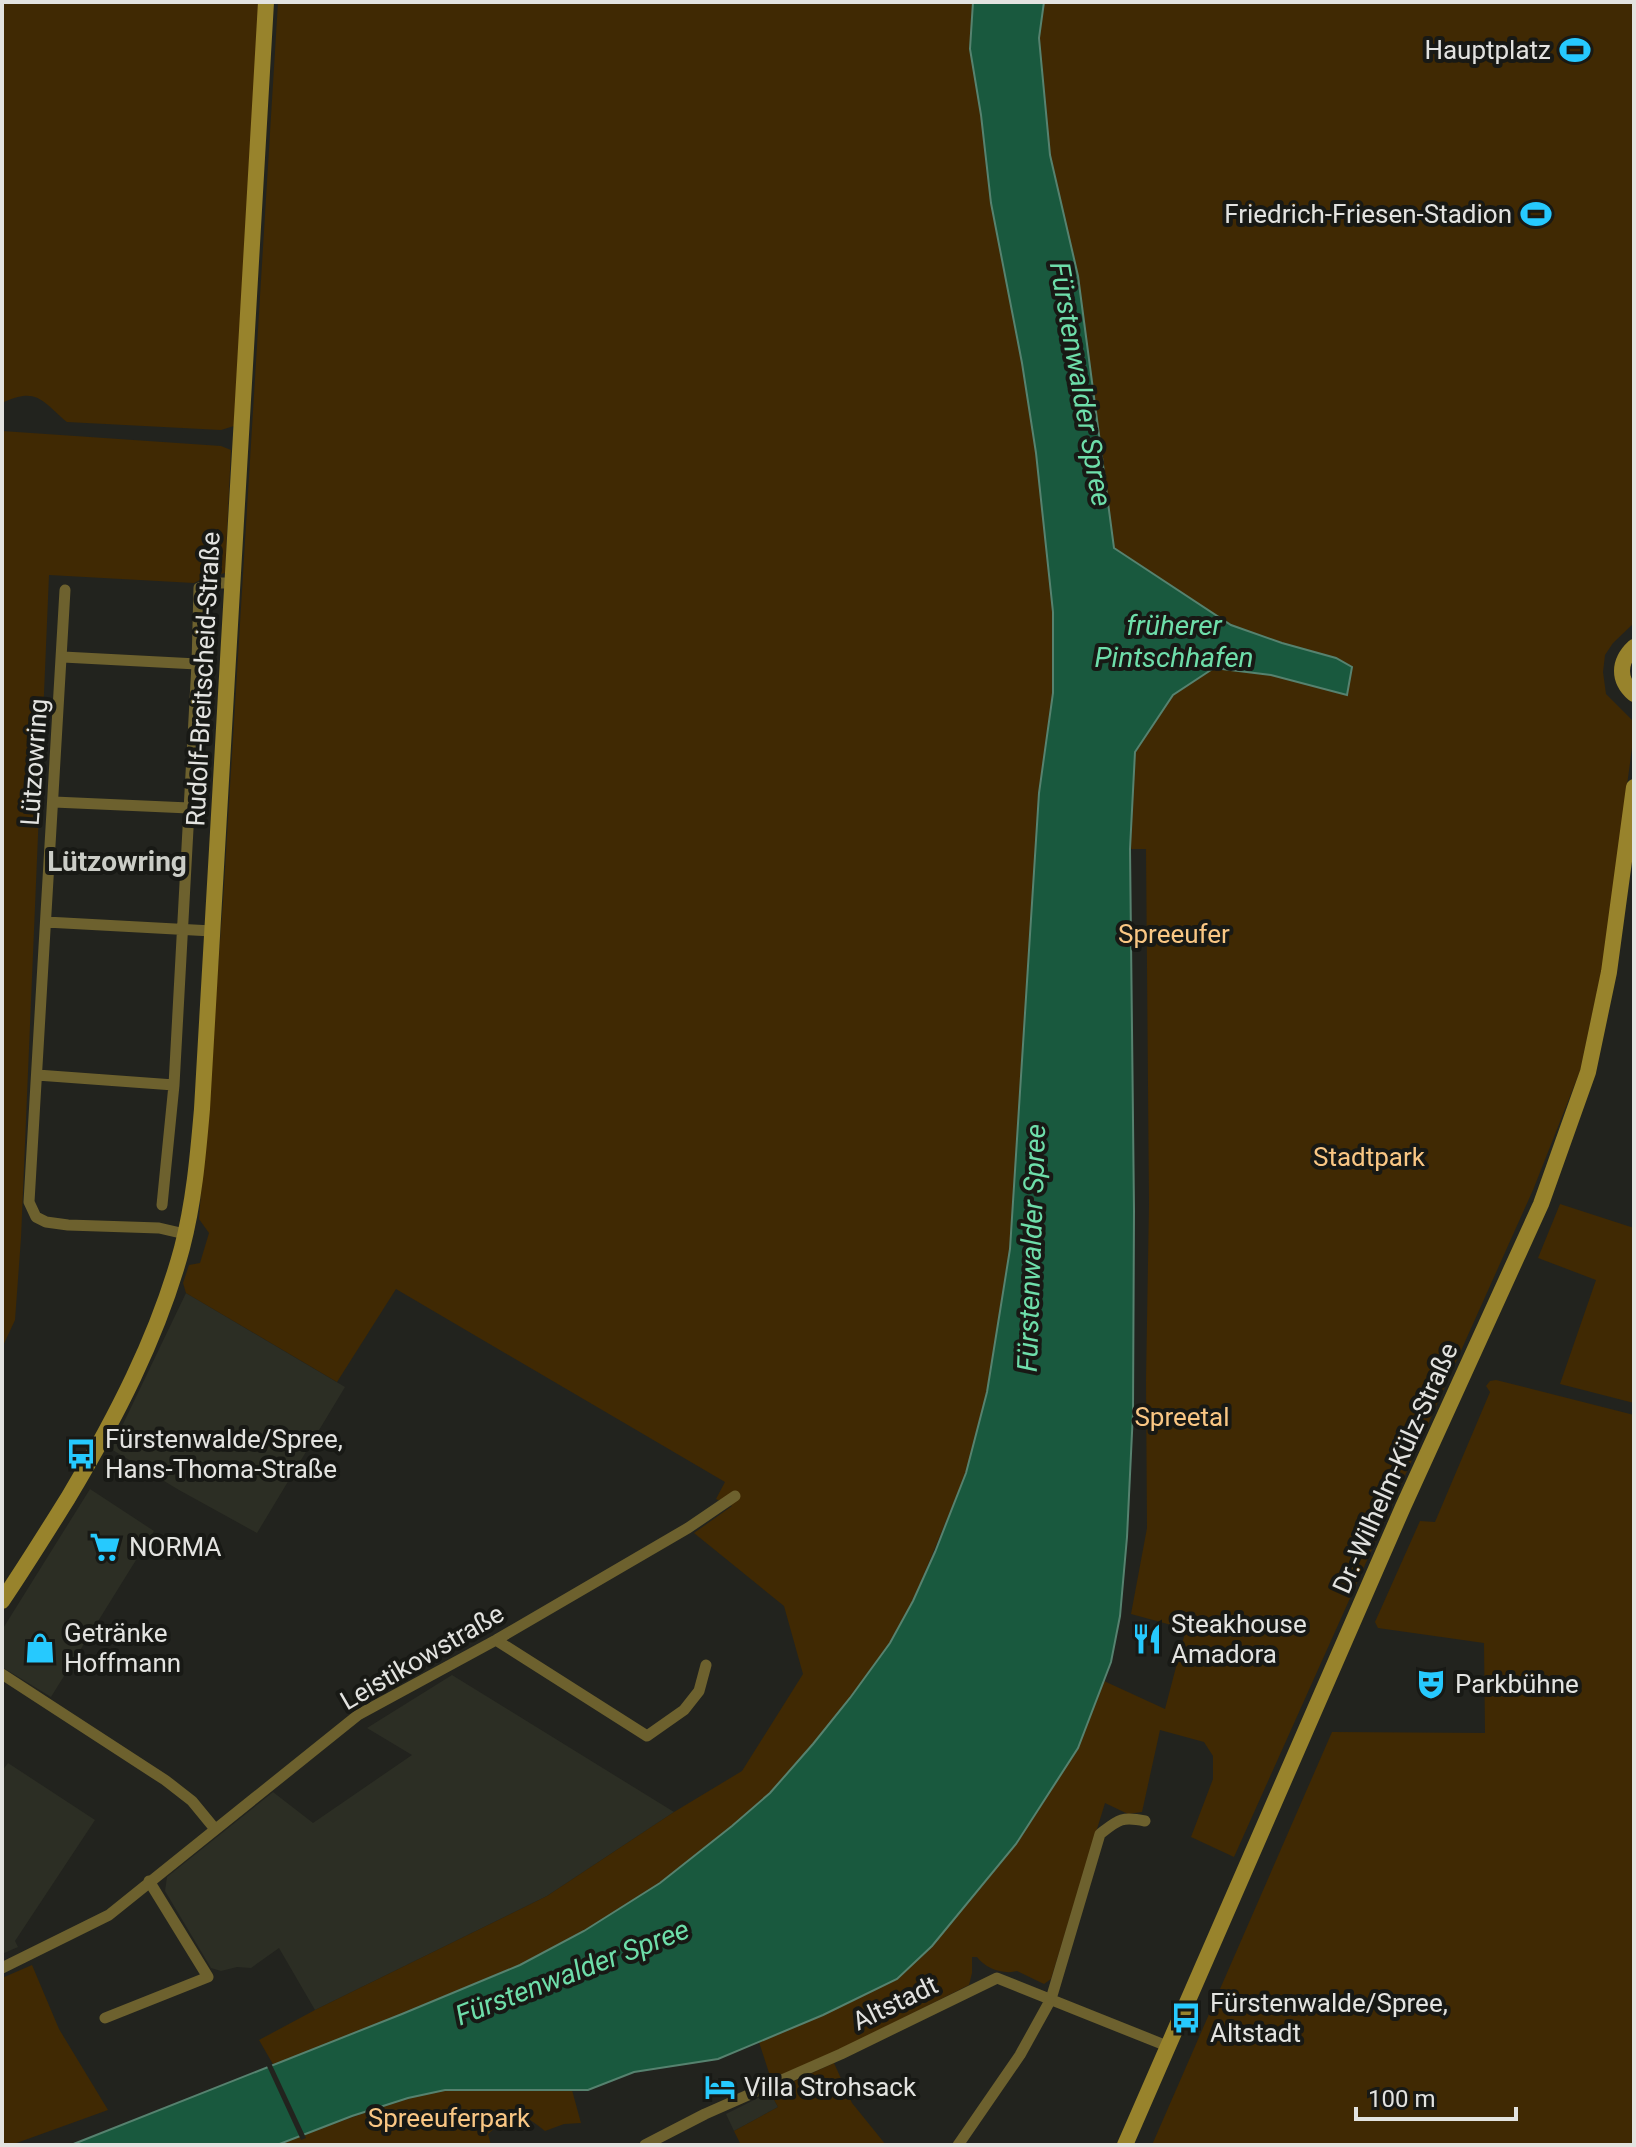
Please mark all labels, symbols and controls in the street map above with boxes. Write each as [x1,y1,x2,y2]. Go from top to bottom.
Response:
sports icon: Hauptplatz [1558,33,1592,67]
place label: Hauptplatz [1424,35,1551,65]
sports icon: Friedrich-Friesen-Stadion [1519,197,1553,231]
place label: Friedrich-Friesen-Stadion [1224,199,1512,229]
water label: Fürstenwalder Spree [1043,259,1118,509]
street label: Rudolf-Breitscheid-Straße [180,531,226,827]
water label: früherer Pintschhafen [1094,609,1254,674]
street label: Lützowring [15,697,53,827]
district label: Lützowring [47,845,187,878]
park label: Spreeufer [1118,919,1230,949]
water label: Fürstenwalder Spree [1011,1124,1052,1372]
park label: Stadtpark [1313,1142,1426,1172]
street label: Dr.-Wilhelm-Külz-Straße [1326,1338,1464,1598]
park label: Spreetal [1134,1402,1230,1432]
place label: Fürstenwalde/Spree, Hans-Thoma-Straße [105,1424,343,1484]
bus stop icon: Fürstenwalde/Spree, Hans-Thoma-Straße [64,1437,98,1471]
supermarket icon: NORMA [88,1530,122,1564]
place label: NORMA [129,1532,221,1562]
street label: Leistikowstraße [335,1598,509,1716]
place label: Steakhouse Amadora [1171,1609,1307,1669]
place label: Getränke Hoffmann [64,1618,181,1678]
restaurant icon: Steakhouse Amadora [1130,1622,1164,1656]
shop icon: Getränke Hoffmann [23,1631,57,1665]
theatre icon: Parkbühne [1414,1667,1448,1701]
place label: Parkbühne [1455,1669,1579,1699]
water label: Fürstenwalder Spree [451,1913,694,2032]
street label: Altstadt [848,1970,942,2036]
place label: Fürstenwalde/Spree, Altstadt [1210,1988,1448,2048]
bus stop icon: Fürstenwalde/Spree, Altstadt [1169,2001,1203,2035]
hotel icon: Villa Strohsack [703,2070,737,2104]
scale bar [1356,2071,1516,2121]
place label: Villa Strohsack [744,2072,917,2102]
text: 100 m [1368,2085,1435,2113]
park label: Spreeuferpark [368,2103,531,2133]

